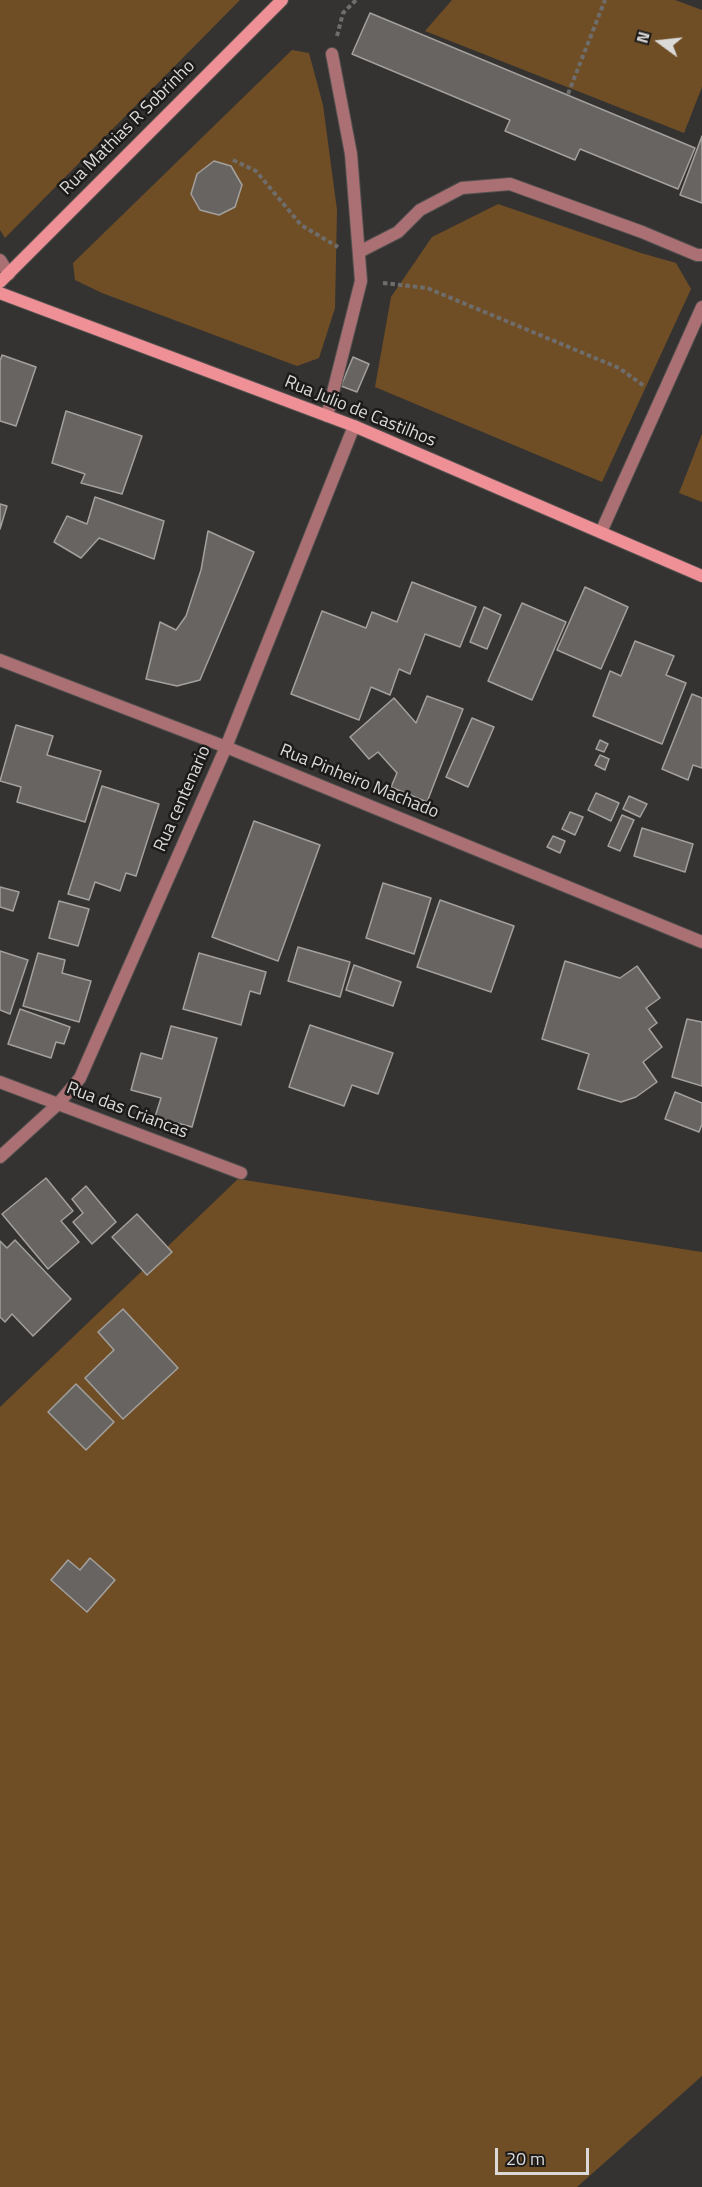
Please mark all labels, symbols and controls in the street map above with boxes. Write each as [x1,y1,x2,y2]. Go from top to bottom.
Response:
north arrow [630,12,690,72]
text: N [630,29,656,46]
street label: Rua Mathias R Sobrinho [56,56,200,200]
street label: Rua Julio de Castilhos [281,372,439,452]
street label: Rua Pinheiro Machado [276,740,442,824]
street label: Rua centenario [150,743,216,855]
street label: Rua das Criancas [63,1078,191,1144]
scale bar [498,2136,592,2174]
text: 20 m [506,2145,545,2172]

